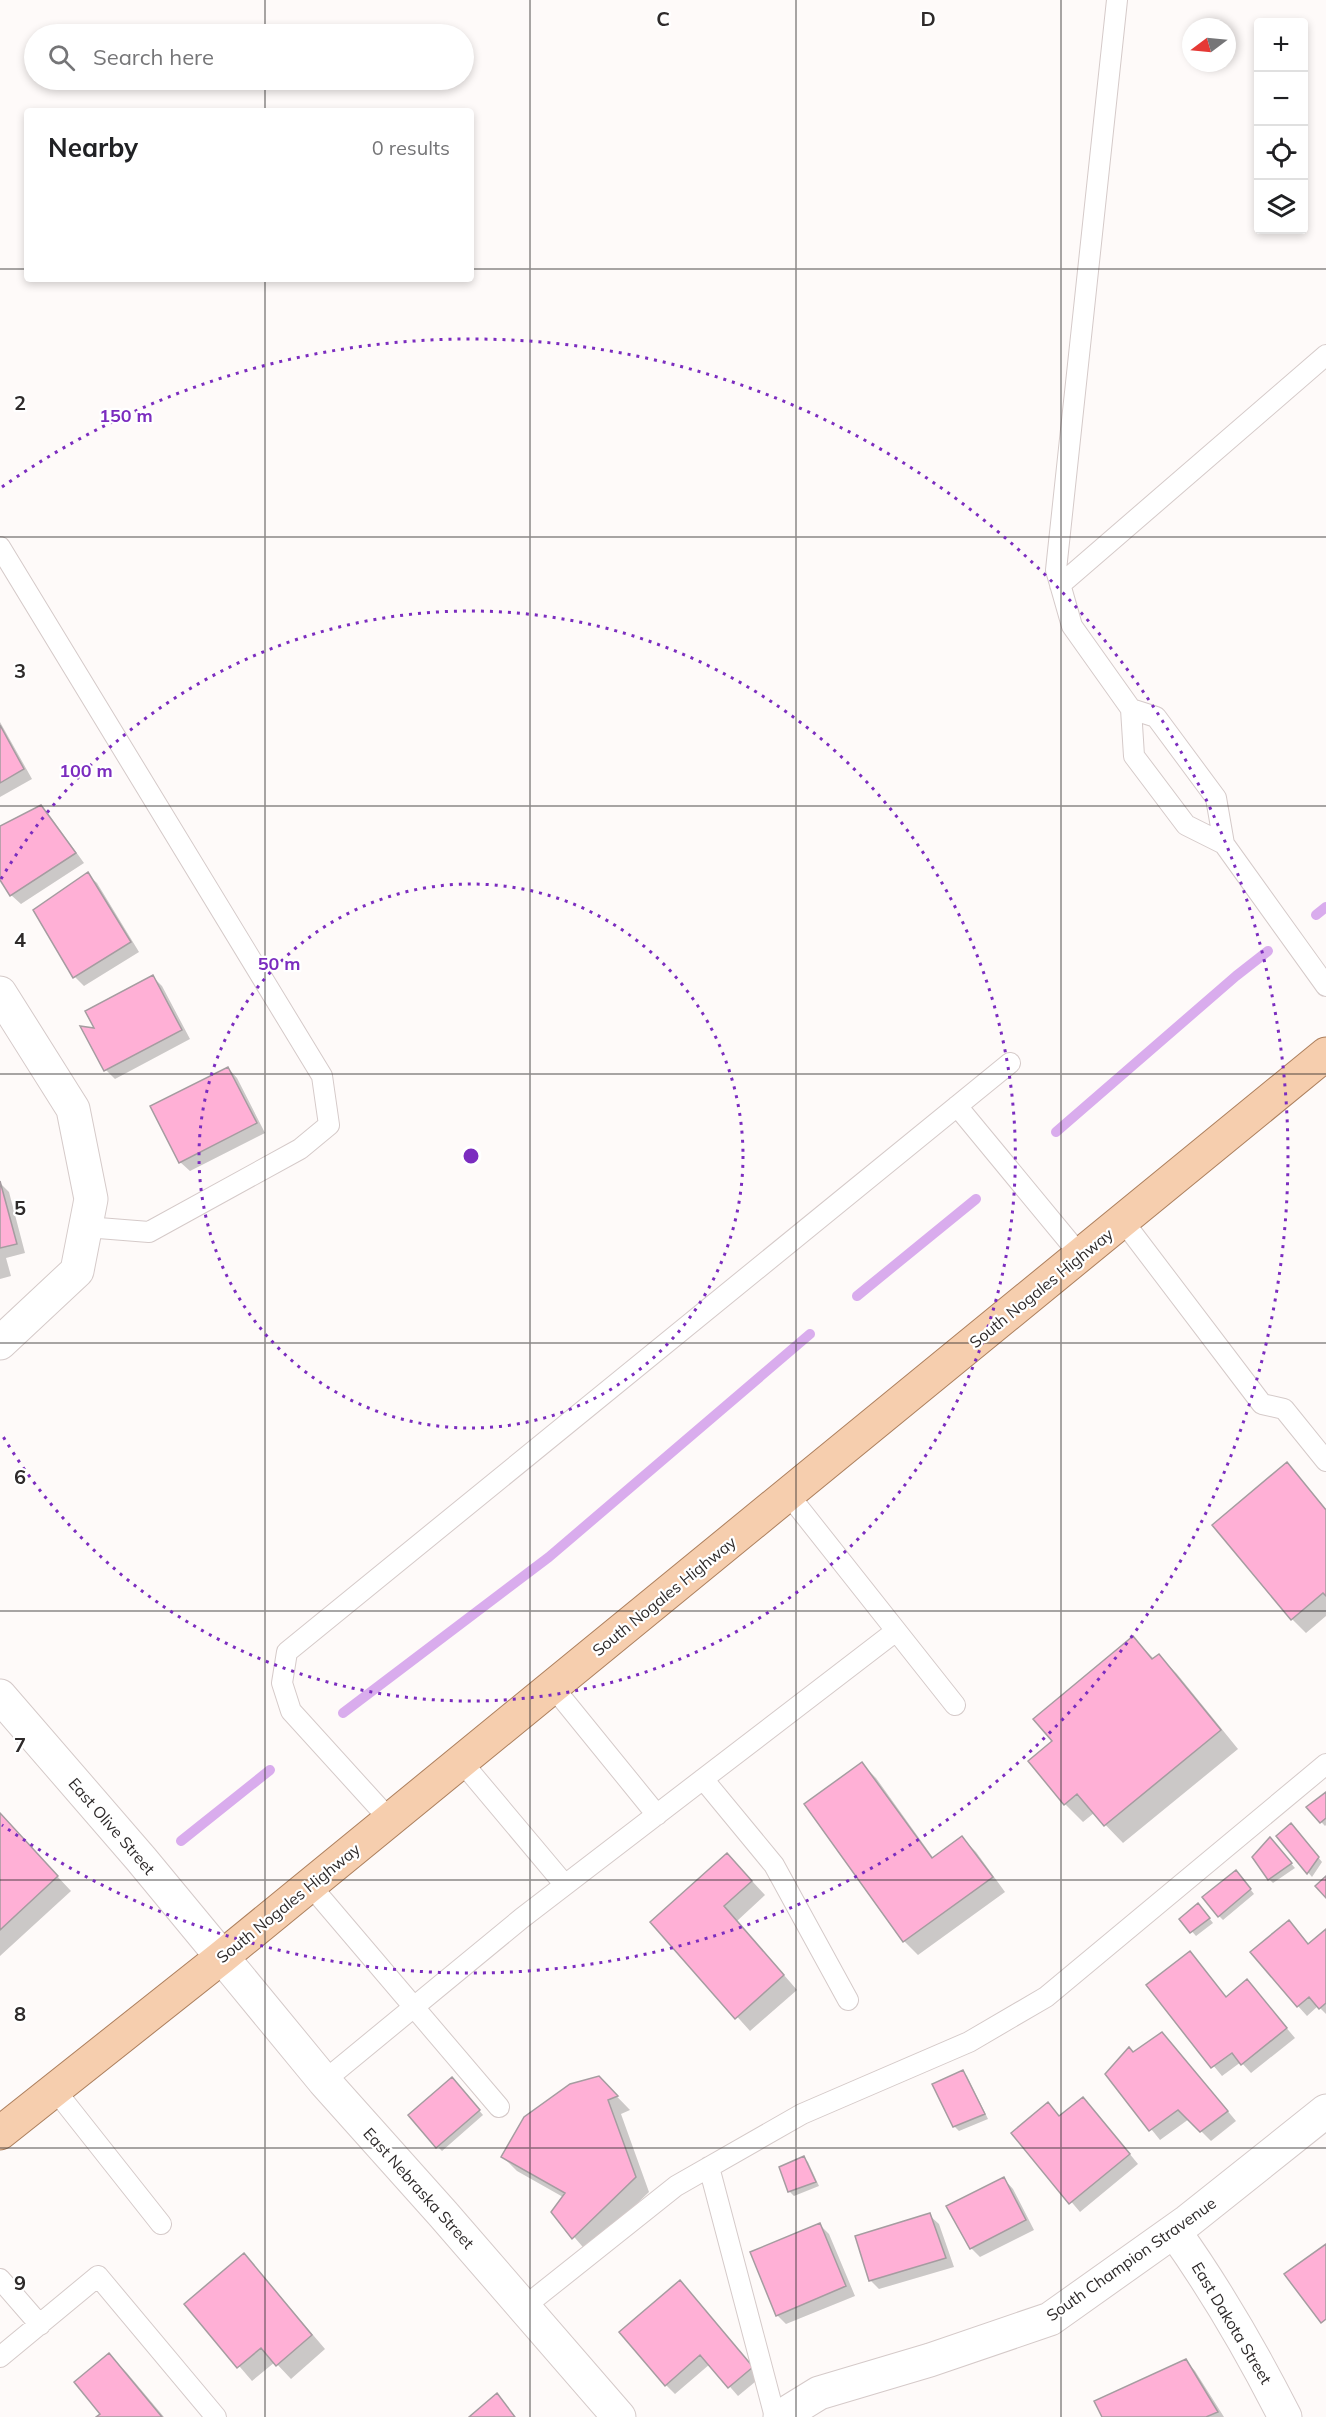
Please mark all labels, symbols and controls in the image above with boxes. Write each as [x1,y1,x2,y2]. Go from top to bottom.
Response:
text: C [656,6,670,31]
text: D [920,6,936,31]
north arrow [1182,18,1236,72]
map controls [1254,18,1308,234]
button: + [1254,18,1308,72]
search box [24,24,474,90]
icon: search [45,41,78,74]
text: Search here [93,43,214,71]
button: − [1254,72,1308,126]
button: locate [1254,126,1308,180]
text: Nearby [48,131,138,164]
text: 0 results [372,135,450,160]
button: layers [1254,180,1308,234]
text: 2 [14,390,26,415]
text: 150 m [99,404,153,427]
text: 3 [14,658,26,683]
text: 100 m [59,759,113,782]
text: 4 [14,927,26,952]
text: 50 m [258,952,300,975]
centre of rings [461,1146,481,1166]
text: 5 [14,1195,26,1220]
street label: South Nogales Highway [965,1224,1117,1352]
text: 6 [14,1464,26,1489]
street label: South Nogales Highway [588,1532,740,1660]
text: 7 [14,1732,26,1757]
street label: East Olive Street [64,1773,160,1879]
street label: South Nogales Highway [212,1839,364,1967]
text: 8 [14,2001,26,2026]
street label: East Nebraska Street [359,2123,479,2253]
street label: South Champion Stravenue [1042,2193,1220,2325]
street label: East Dakota Street [1188,2258,1277,2388]
text: 9 [14,2270,26,2295]

